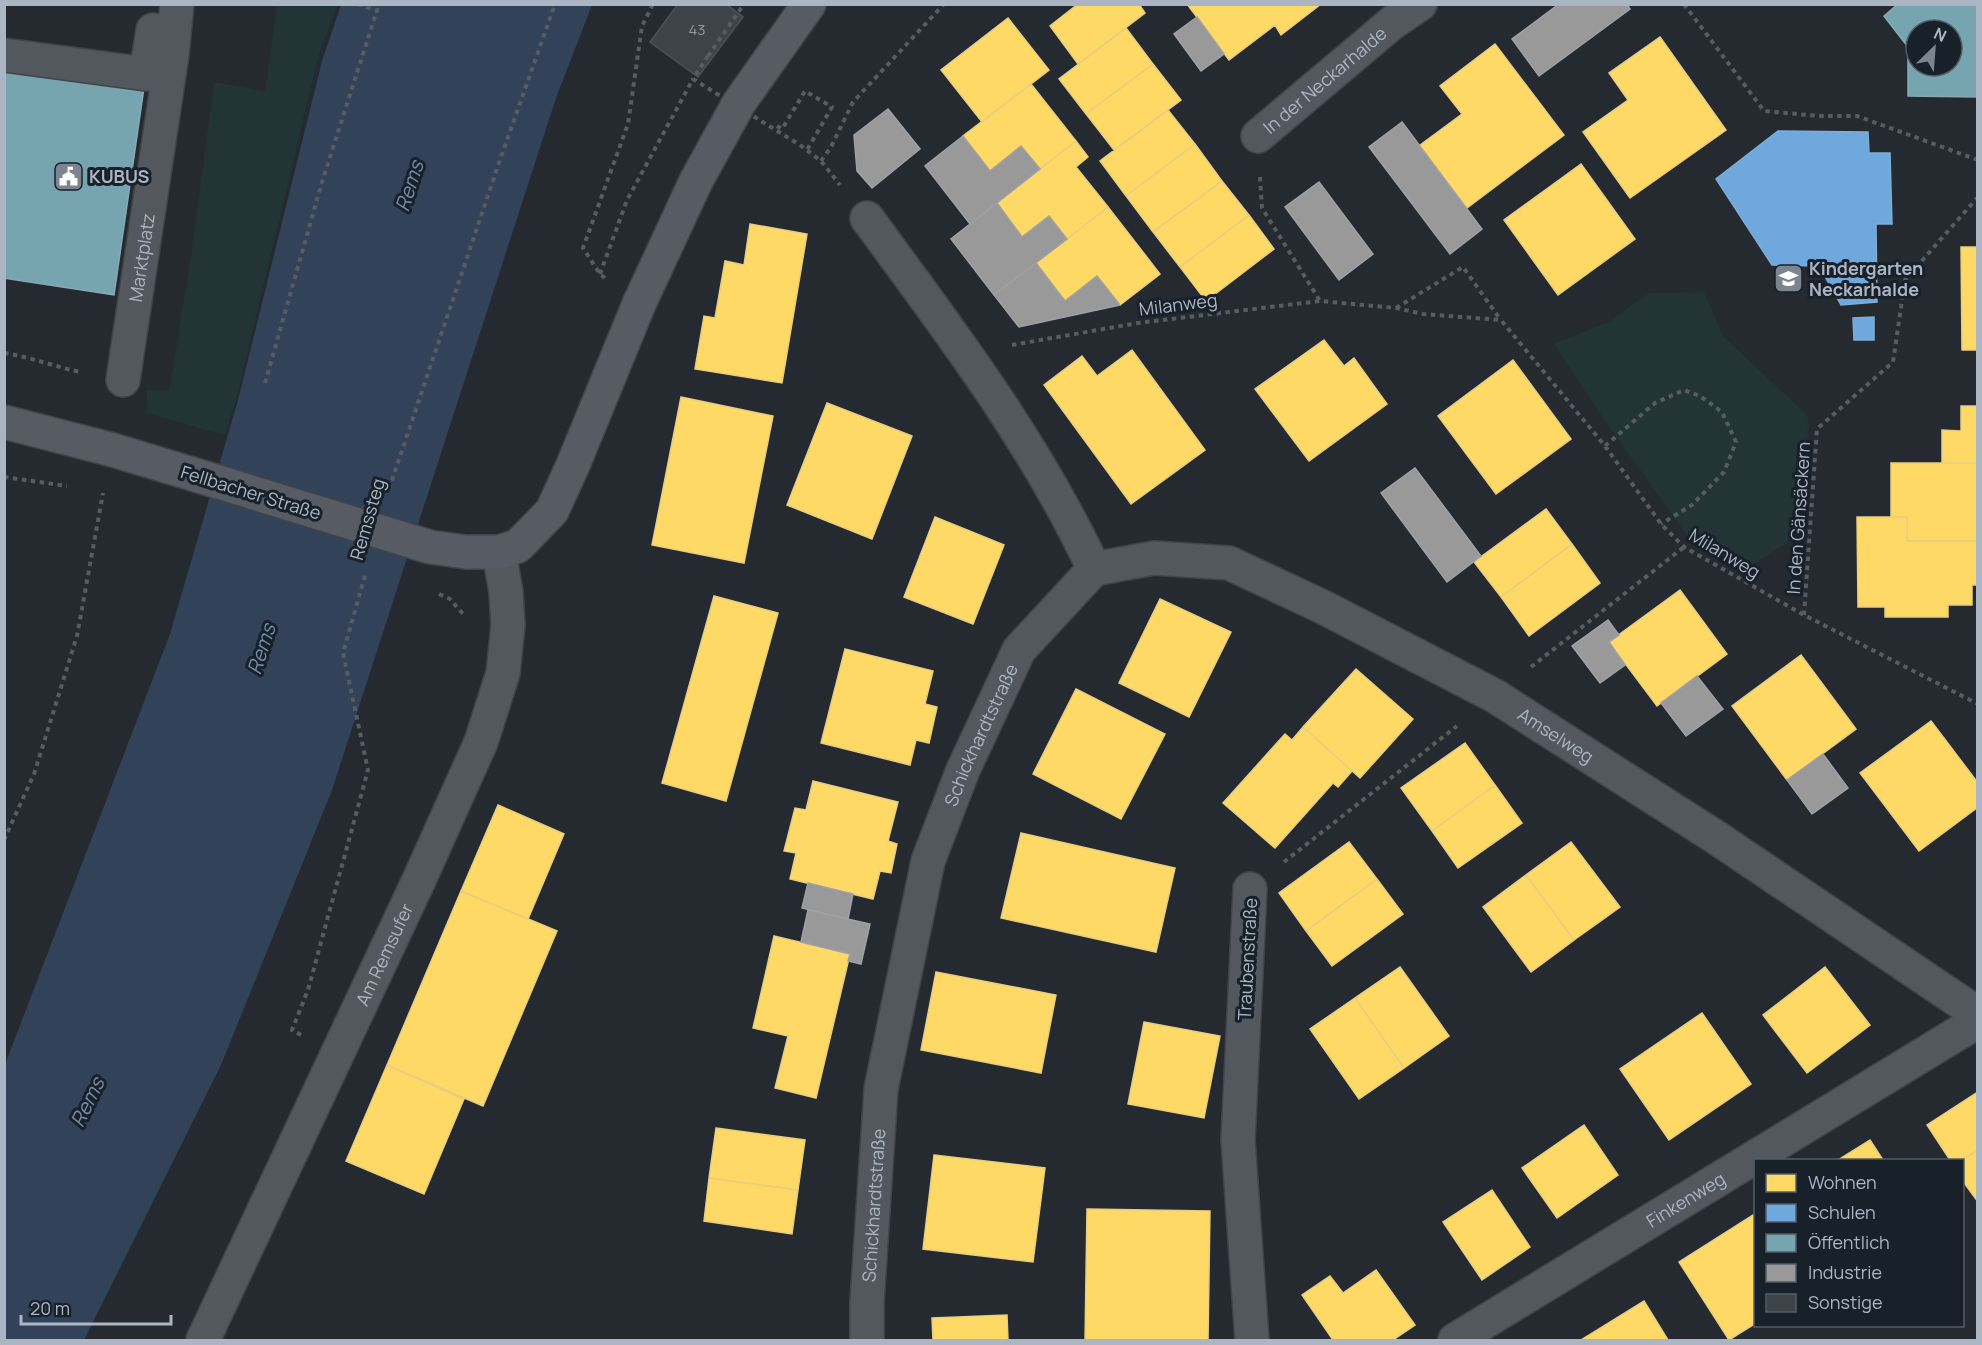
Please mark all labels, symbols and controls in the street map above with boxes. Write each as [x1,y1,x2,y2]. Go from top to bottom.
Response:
north arrow [1904,18,1964,78]
house number: 43 [688,19,706,40]
street label: In der Neckarhalde [1258,21,1391,139]
text: N [1930,22,1950,47]
water label: Rems [388,156,430,215]
public building icon: KUBUS [52,160,84,192]
place label: KUBUS [89,164,149,188]
street label: Marktplatz [123,211,160,303]
place label: Kindergarten Neckarhalde [1809,256,1923,301]
school or university icon: Kindergarten Neckarhalde [1772,262,1804,294]
street label: Milanweg [1137,287,1219,321]
street label: In den Gänsäckern [1781,441,1815,595]
street label: Fellbacher Straße [178,459,324,525]
street label: Remssteg [344,475,390,563]
street label: Milanweg [1685,522,1765,584]
water label: Rems [240,619,282,678]
street label: Schickhardtstraße [938,660,1023,810]
street label: Amselweg [1513,702,1598,768]
street label: Traubenstraße [1232,897,1262,1021]
street label: Am Remsufer [350,899,419,1009]
water label: Rems [64,1072,111,1131]
street label: Schickhardtstraße [856,1128,890,1283]
legend [1754,1159,1964,1327]
street label: Finkenweg [1642,1166,1729,1233]
text: Wohnen [1808,1170,1877,1194]
text: Schulen [1808,1200,1876,1224]
text: Öffentlich [1808,1230,1890,1254]
text: Industrie [1808,1260,1882,1284]
scale bar [21,1288,171,1326]
text: Sonstige [1808,1290,1882,1314]
text: 20 m [30,1296,70,1320]

